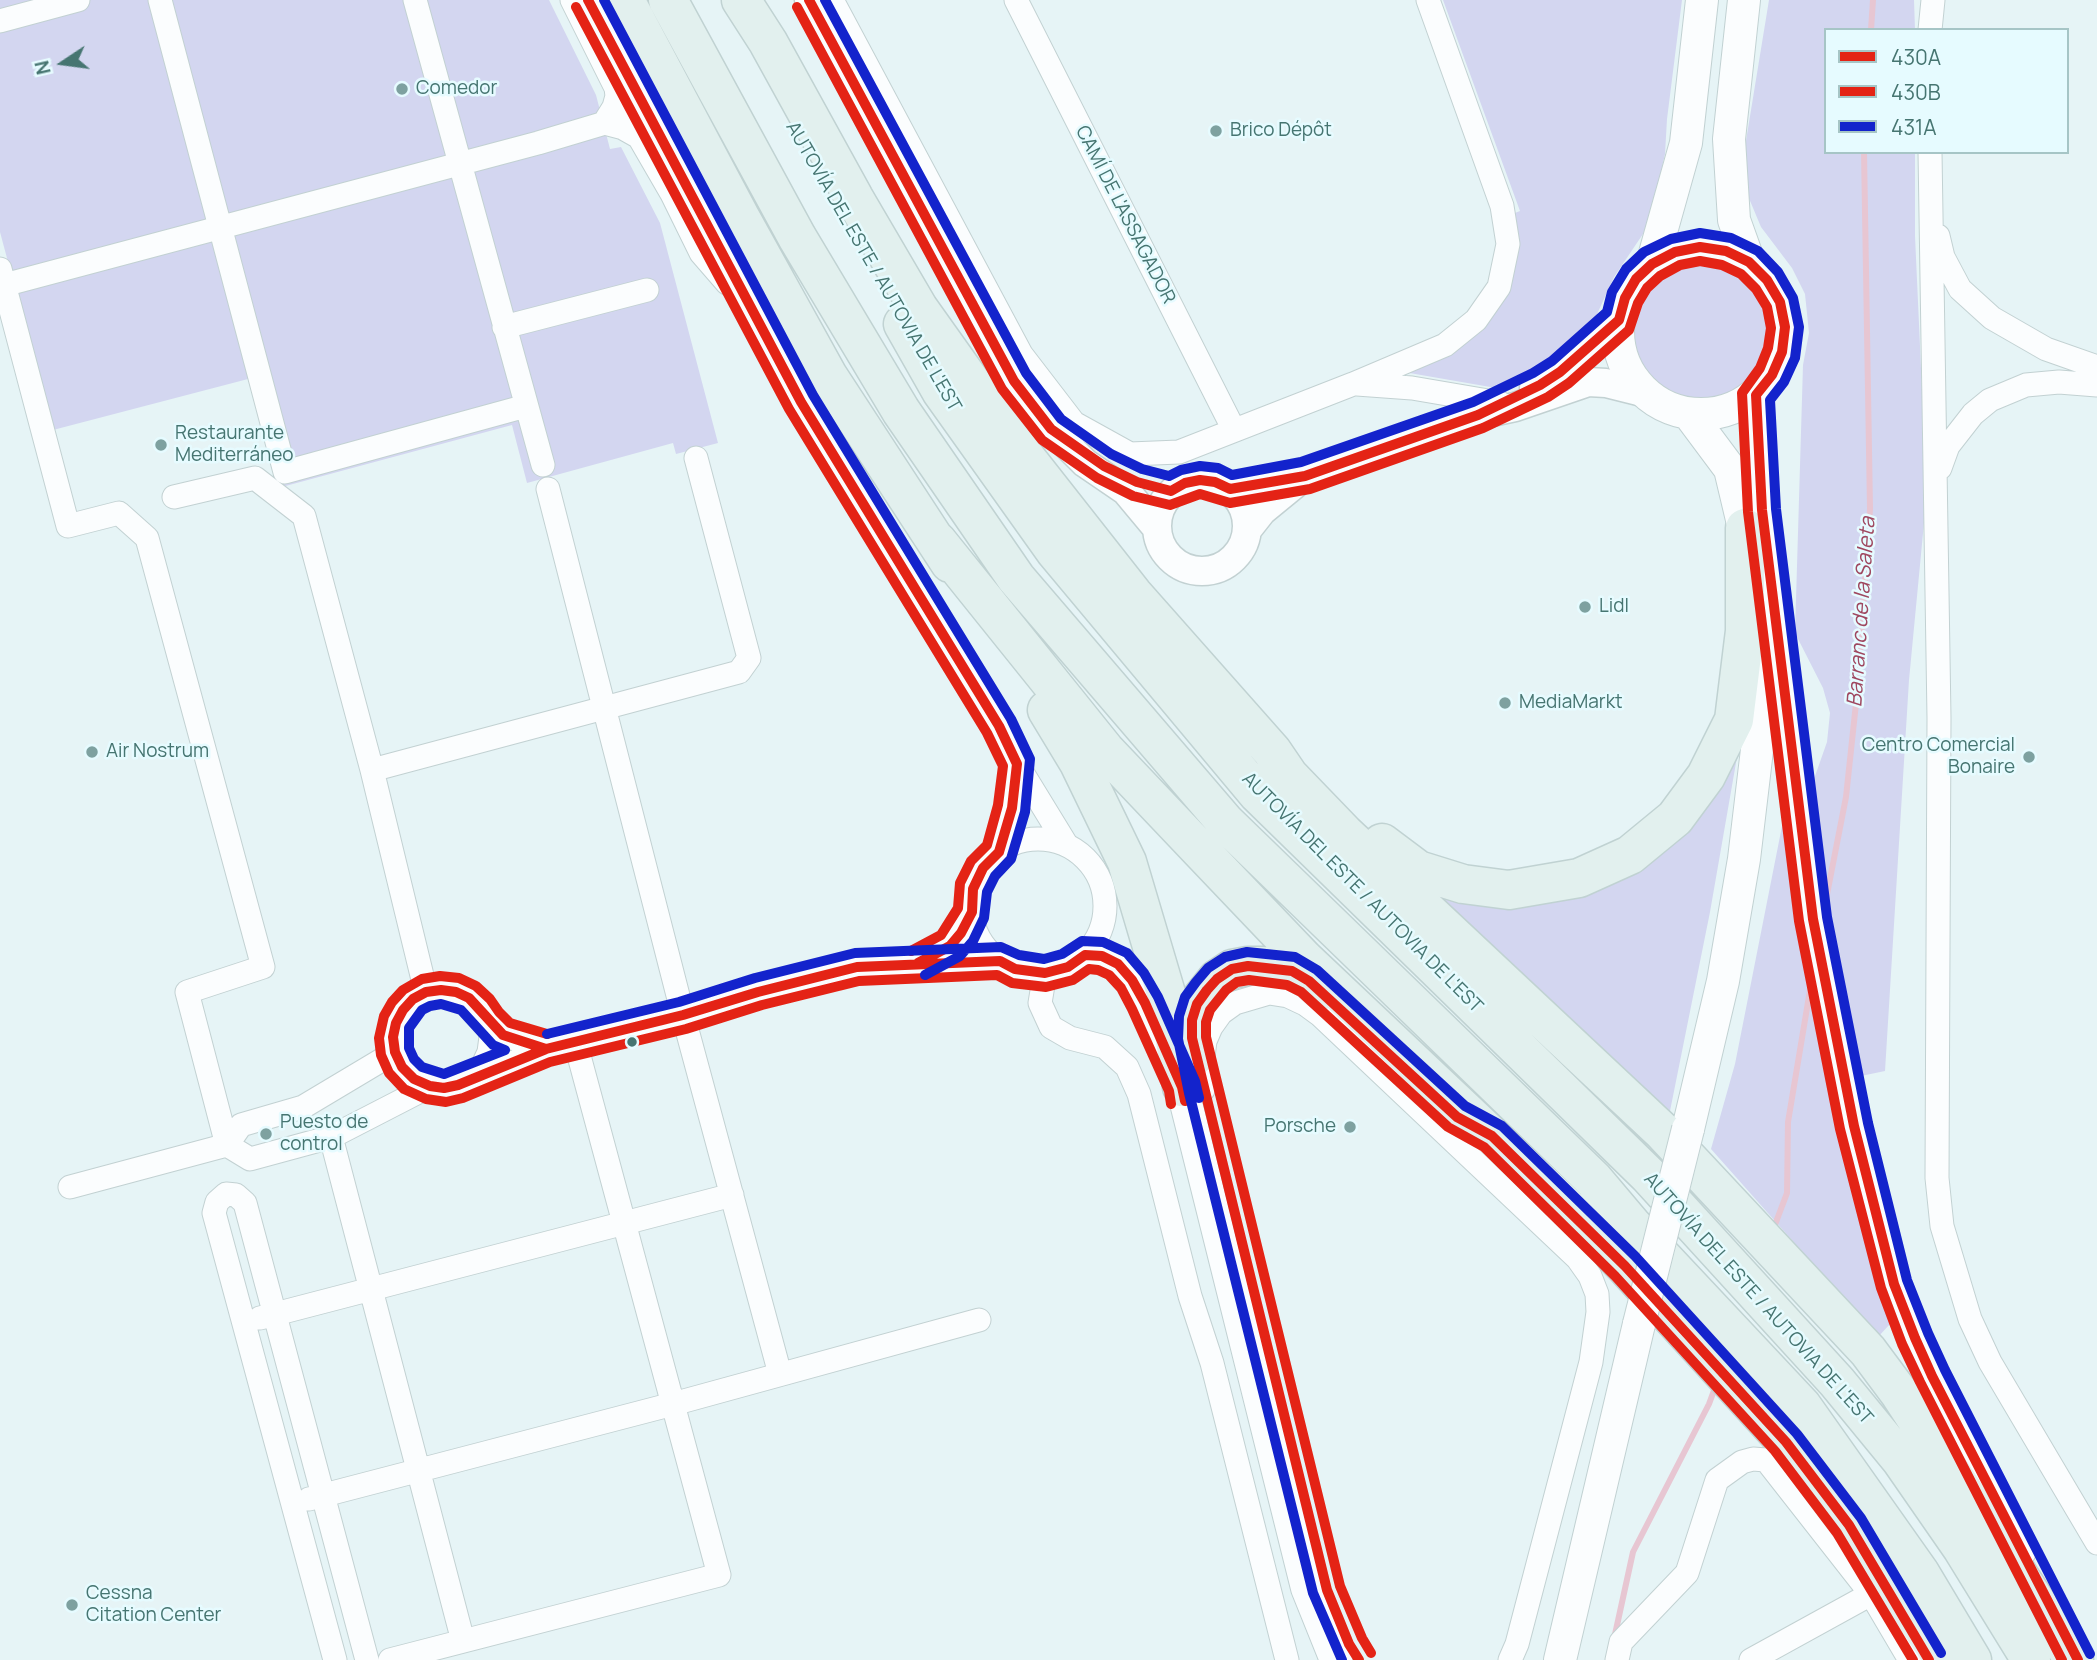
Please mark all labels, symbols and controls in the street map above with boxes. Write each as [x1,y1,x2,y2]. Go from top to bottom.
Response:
north arrow [28,28,98,98]
legend [1824,28,2069,154]
text: 430A [1891,43,1941,71]
text: N [28,58,57,77]
place label: Comedor [416,78,497,100]
text: 430B [1891,78,1941,106]
marker: Comedor [394,81,410,97]
text: 431A [1891,113,1937,141]
street label: AUTOVÍA DEL ESTE / AUTOVIA DE L'EST [780,118,966,416]
place label: Brico Dépôt [1230,120,1332,142]
street label: CAMÍ DE L'ASSAGADOR [1070,122,1180,308]
marker: Brico Dépôt [1208,123,1224,139]
place label: Restaurante Mediterráneo [175,423,294,467]
marker: Restaurante Mediterráneo [153,437,169,453]
water label: Barranc de la Saleta [1843,516,1881,708]
place label: Lidl [1599,596,1629,618]
marker: Lidl [1577,599,1593,615]
place label: MediaMarkt [1519,692,1623,714]
marker: MediaMarkt [1497,695,1513,711]
place label: Centro Comercial Bonaire [1862,735,2015,779]
place label: Air Nostrum [106,741,209,763]
marker: Air Nostrum [84,744,100,760]
marker: Centro Comercial Bonaire [2021,749,2037,765]
street label: AUTOVÍA DEL ESTE / AUTOVIA DE L'EST [1237,768,1487,1018]
unlabelled marker [625,1035,639,1049]
place label: Puesto de control [280,1112,368,1156]
place label: Porsche [1264,1116,1336,1138]
marker: Porsche [1342,1119,1358,1135]
marker: Puesto de control [258,1126,274,1142]
street label: AUTOVÍA DEL ESTE / AUTOVIA DE L'EST [1639,1168,1877,1430]
place label: Cessna Citation Center [86,1583,221,1627]
marker: Cessna Citation Center [64,1597,80,1613]

